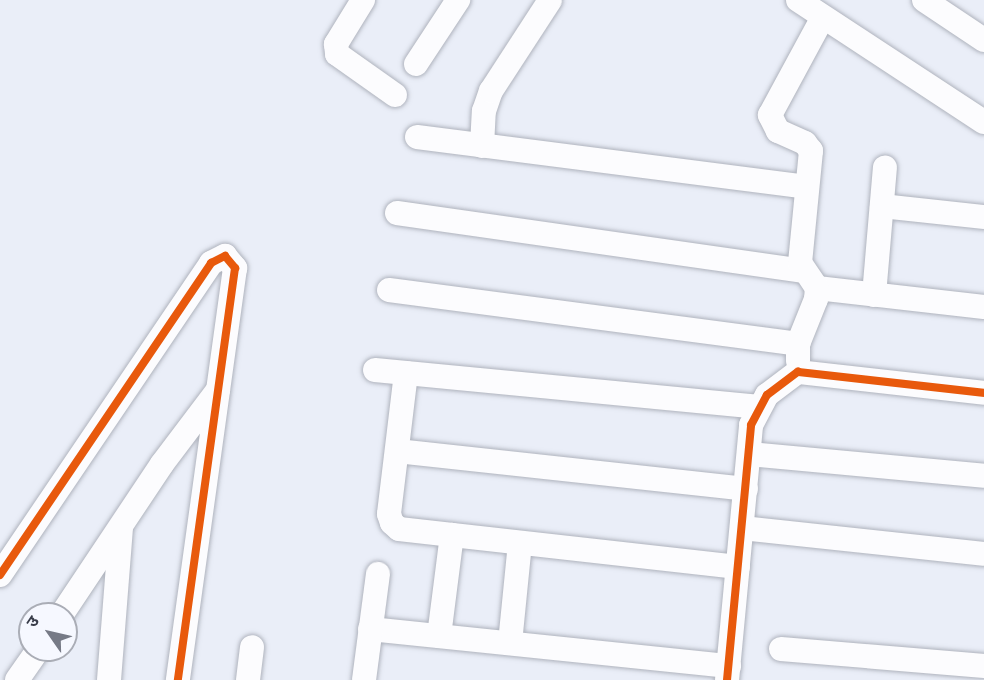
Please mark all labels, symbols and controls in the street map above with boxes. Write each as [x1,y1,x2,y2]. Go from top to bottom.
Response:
north arrow [18,602,78,662]
text: उ [23,613,46,633]

